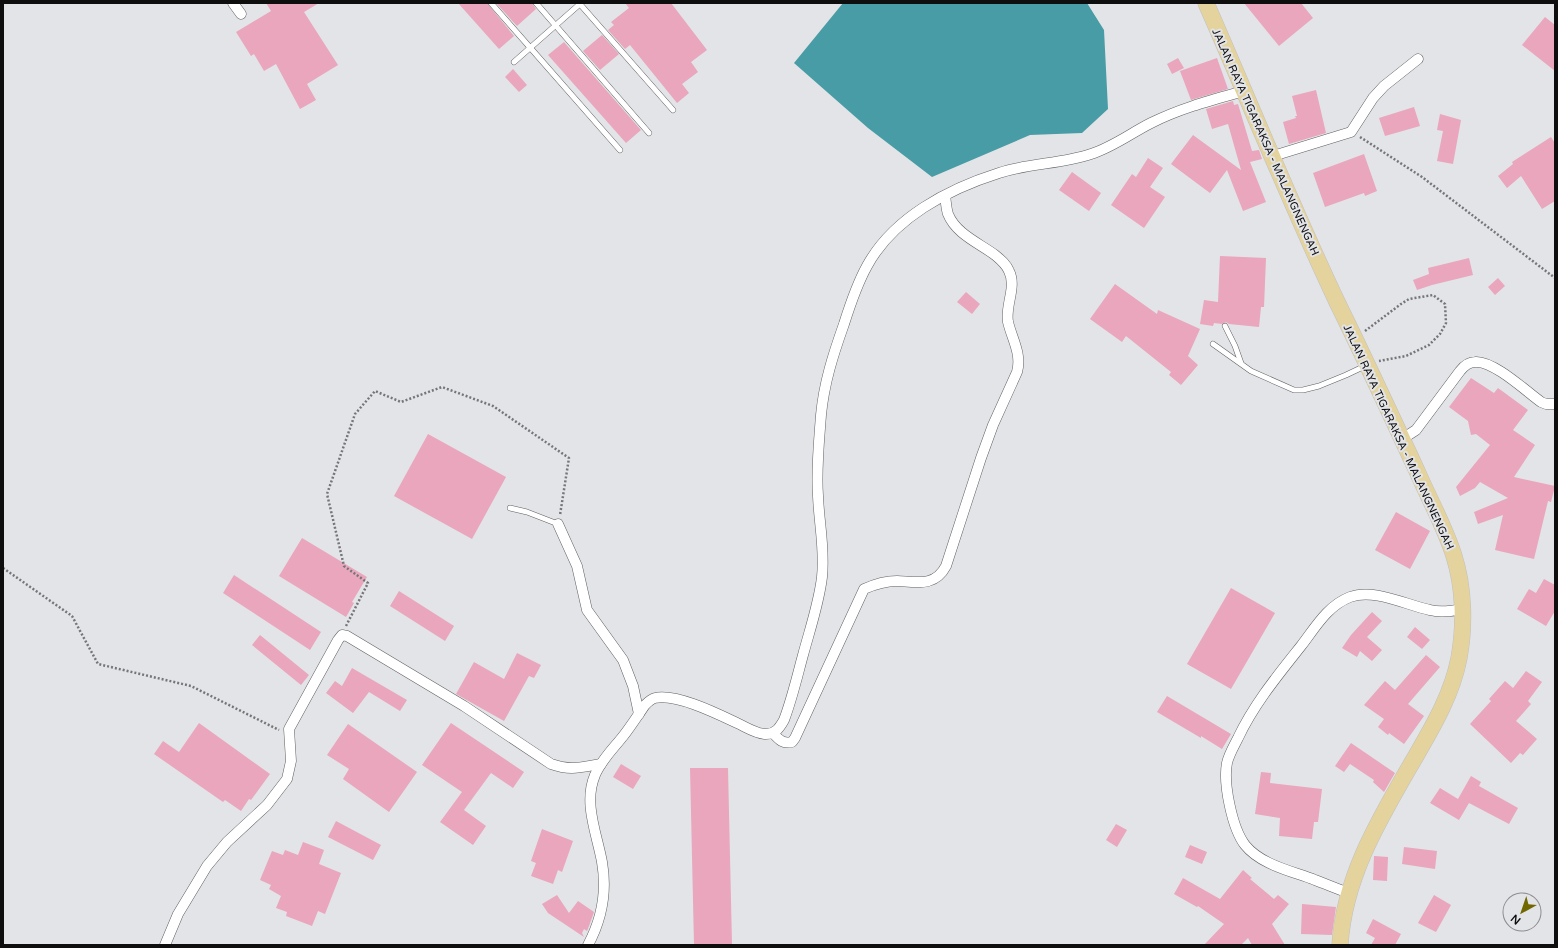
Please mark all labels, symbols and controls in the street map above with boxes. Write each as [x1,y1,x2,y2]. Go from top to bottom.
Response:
street label: JALAN RAYA TIGARAKSA - MALANGNENGAH [1209,27,1322,258]
street label: JALAN RAYA TIGARAKSA - MALANGNENGAH [1340,323,1457,552]
north arrow [1502,892,1542,932]
text: N [1508,911,1523,927]

